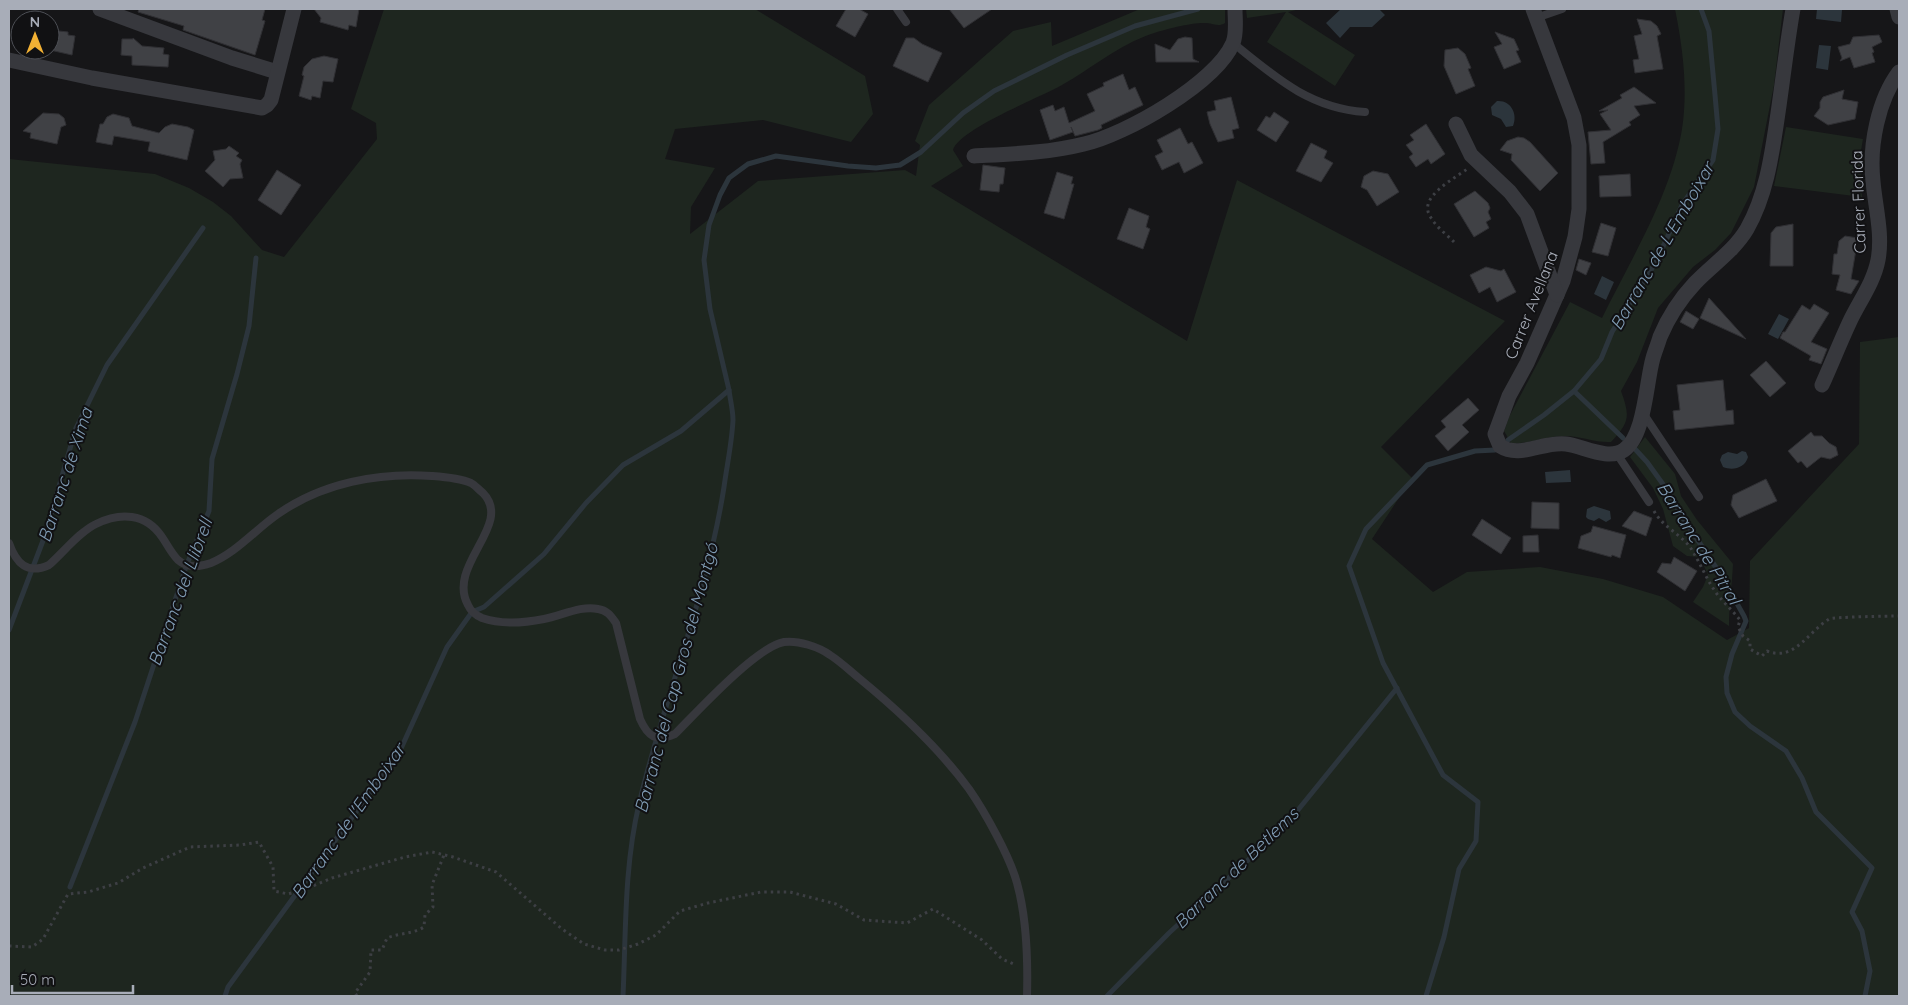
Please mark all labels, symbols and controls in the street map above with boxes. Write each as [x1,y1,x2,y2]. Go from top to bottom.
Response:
north arrow [10,10,60,60]
text: N [30,13,40,31]
street label: Carrer Florida [1846,150,1870,254]
water label: Barranc de L'Emboixar [1605,156,1720,334]
street label: Carrer Avellana [1500,248,1562,362]
water label: Barranc de Xima [32,404,98,545]
water label: Barranc de Pitral [1652,477,1747,610]
water label: Barranc del Llibrell [143,513,218,669]
water label: Barranc del Cap Gros del Montgó [629,540,723,815]
water label: Barranc de l'Emboixar [286,737,411,903]
water label: Barranc de Betlems [1169,801,1304,934]
scale bar [12,962,134,994]
text: 50 m [20,970,55,989]

